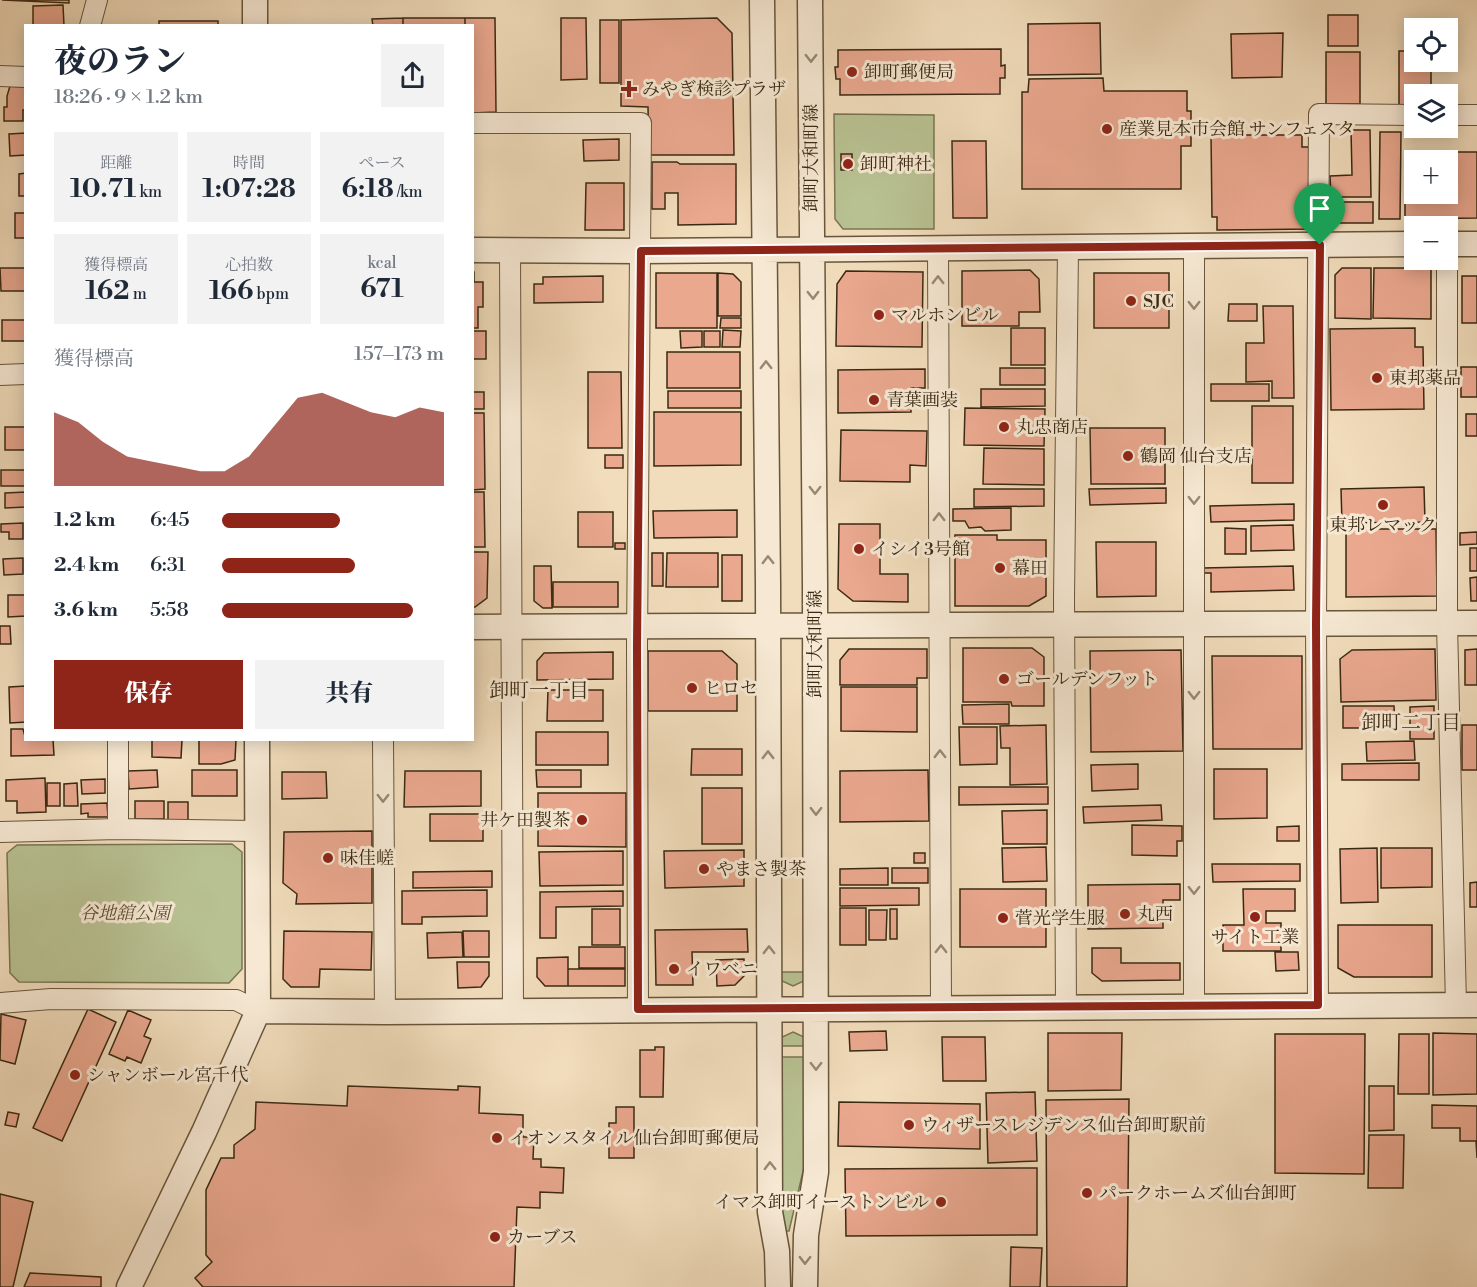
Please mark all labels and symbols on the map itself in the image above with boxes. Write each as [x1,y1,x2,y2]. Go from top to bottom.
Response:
one-way arrow [805,54,817,63]
place label: 卸町郵便局 [864,61,954,84]
marker: 卸町郵便局 [845,65,859,79]
place label: みやぎ検診プラザ [642,78,786,101]
marker: みやぎ検診プラザ [620,80,638,98]
street label: 卸町大和町線 [800,104,823,212]
place label: 産業見本市会館 サンフェスタ [1119,118,1355,141]
marker: 産業見本市会館 サンフェスタ [1100,122,1114,136]
place label: 卸町神社 [860,153,932,176]
marker: 卸町神社 [841,157,855,171]
pin [1294,183,1345,245]
one-way arrow [932,275,944,284]
place label: SJC [1143,290,1174,313]
one-way arrow [807,291,819,300]
marker: SJC [1124,294,1138,308]
one-way arrow [1188,301,1200,310]
place label: マルホンビル [891,304,999,327]
marker: マルホンビル [872,308,886,322]
one-way arrow [759,360,772,369]
place label: 東邦薬品 [1389,367,1461,390]
marker: 東邦薬品 [1370,371,1384,385]
place label: 青葉画装 [886,389,958,412]
marker: 青葉画装 [867,393,881,407]
place label: 丸忠商店 [1016,416,1088,439]
marker: 丸忠商店 [997,420,1011,434]
place label: 鶴岡 仙台支店 [1140,445,1252,468]
marker: 鶴岡 仙台支店 [1121,449,1135,463]
one-way arrow [808,486,821,495]
one-way arrow [1188,496,1200,505]
marker: 東邦レマック [1376,498,1390,512]
one-way arrow [933,512,945,521]
place label: 東邦レマック [1329,514,1437,537]
place label: イシイ3号館 [871,538,970,561]
marker: イシイ3号館 [852,542,866,556]
one-way arrow [762,555,774,564]
place label: 幕田 [1012,557,1048,580]
marker: 幕田 [993,561,1007,575]
street label: 卸町大和町線 [804,590,827,698]
place label: ゴールデンフット [1016,668,1158,691]
marker: ゴールデンフット [997,672,1011,686]
place label: ヒロセ [704,677,758,700]
district label: 卸町一丁目 [489,679,589,704]
marker: ヒロセ [685,681,699,695]
one-way arrow [1188,691,1200,700]
district label: 卸町二丁目 [1361,711,1461,736]
one-way arrow [934,749,946,758]
one-way arrow [762,750,774,759]
one-way arrow [377,793,389,802]
one-way arrow [810,807,822,816]
place label: 井ケ田製茶 [480,809,570,832]
marker: 井ケ田製茶 [575,813,589,827]
place label: 味佳嵯 [340,847,394,870]
marker: 味佳嵯 [321,851,335,865]
place label: やまさ製茶 [716,858,806,881]
marker: やまさ製茶 [697,862,711,876]
one-way arrow [1188,886,1200,895]
park label: 谷地舘公園 [80,902,173,925]
place label: 丸西 [1137,903,1173,926]
place label: 菅光学生服 [1015,907,1105,930]
marker: 丸西 [1118,907,1132,921]
marker: サイト工業 [1248,910,1262,924]
marker: 菅光学生服 [996,911,1010,925]
place label: サイト工業 [1211,926,1299,949]
one-way arrow [935,944,947,953]
one-way arrow [763,945,775,954]
place label: イワベニ [686,958,758,981]
marker: イワベニ [667,962,681,976]
one-way arrow [810,1062,822,1071]
place label: シャンボール宮千代 [87,1064,248,1087]
marker: シャンボール宮千代 [68,1068,82,1082]
place label: ウィザースレジデンス仙台卸町駅前 [921,1114,1206,1137]
marker: ウィザースレジデンス仙台卸町駅前 [902,1118,916,1132]
place label: イオンスタイル仙台卸町郵便局 [509,1127,760,1150]
marker: イオンスタイル仙台卸町郵便局 [490,1131,504,1145]
one-way arrow [764,1162,776,1171]
place label: パークホームズ仙台卸町 [1099,1182,1297,1205]
marker: パークホームズ仙台卸町 [1080,1186,1094,1200]
place label: イマス卸町イーストンビル [714,1191,929,1214]
marker: イマス卸町イーストンビル [934,1195,948,1209]
place label: カーブス [507,1226,577,1249]
marker: カーブス [488,1230,502,1244]
one-way arrow [799,1256,812,1265]

